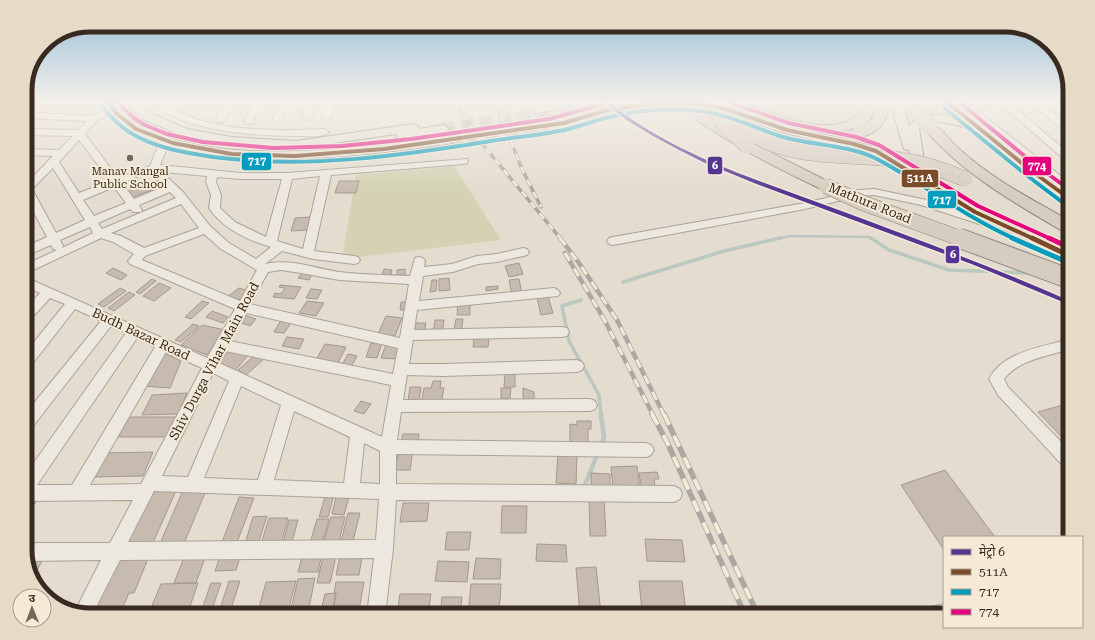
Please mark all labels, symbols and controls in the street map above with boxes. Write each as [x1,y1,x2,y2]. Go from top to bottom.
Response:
line badge: 717 [241,152,272,171]
marker: Manav Mangal Public School [125,153,135,163]
text: 717 [248,155,266,168]
line badge: 6 [707,156,723,175]
line badge: 774 [1022,156,1052,176]
text: 6 [712,159,718,172]
text: 774 [1028,160,1047,173]
place label: Manav Mangal Public School [91,165,169,191]
line badge: 511A [901,169,939,188]
text: 511A [907,172,933,185]
street label: Mathura Road [826,180,914,227]
line badge: 717 [927,190,957,209]
text: 717 [933,194,951,207]
line badge: 6 [945,245,960,264]
text: 6 [950,248,956,261]
street label: Shiv Durga Vihar Main Road [166,279,262,443]
street label: Budh Bazar Road [90,305,193,363]
legend [943,536,1083,628]
text: मेट्रो 6 [979,544,1005,559]
text: 511A [979,565,1008,579]
text: 717 [979,585,999,599]
north arrow [12,588,52,628]
text: उ [29,592,36,605]
text: 774 [979,605,999,619]

